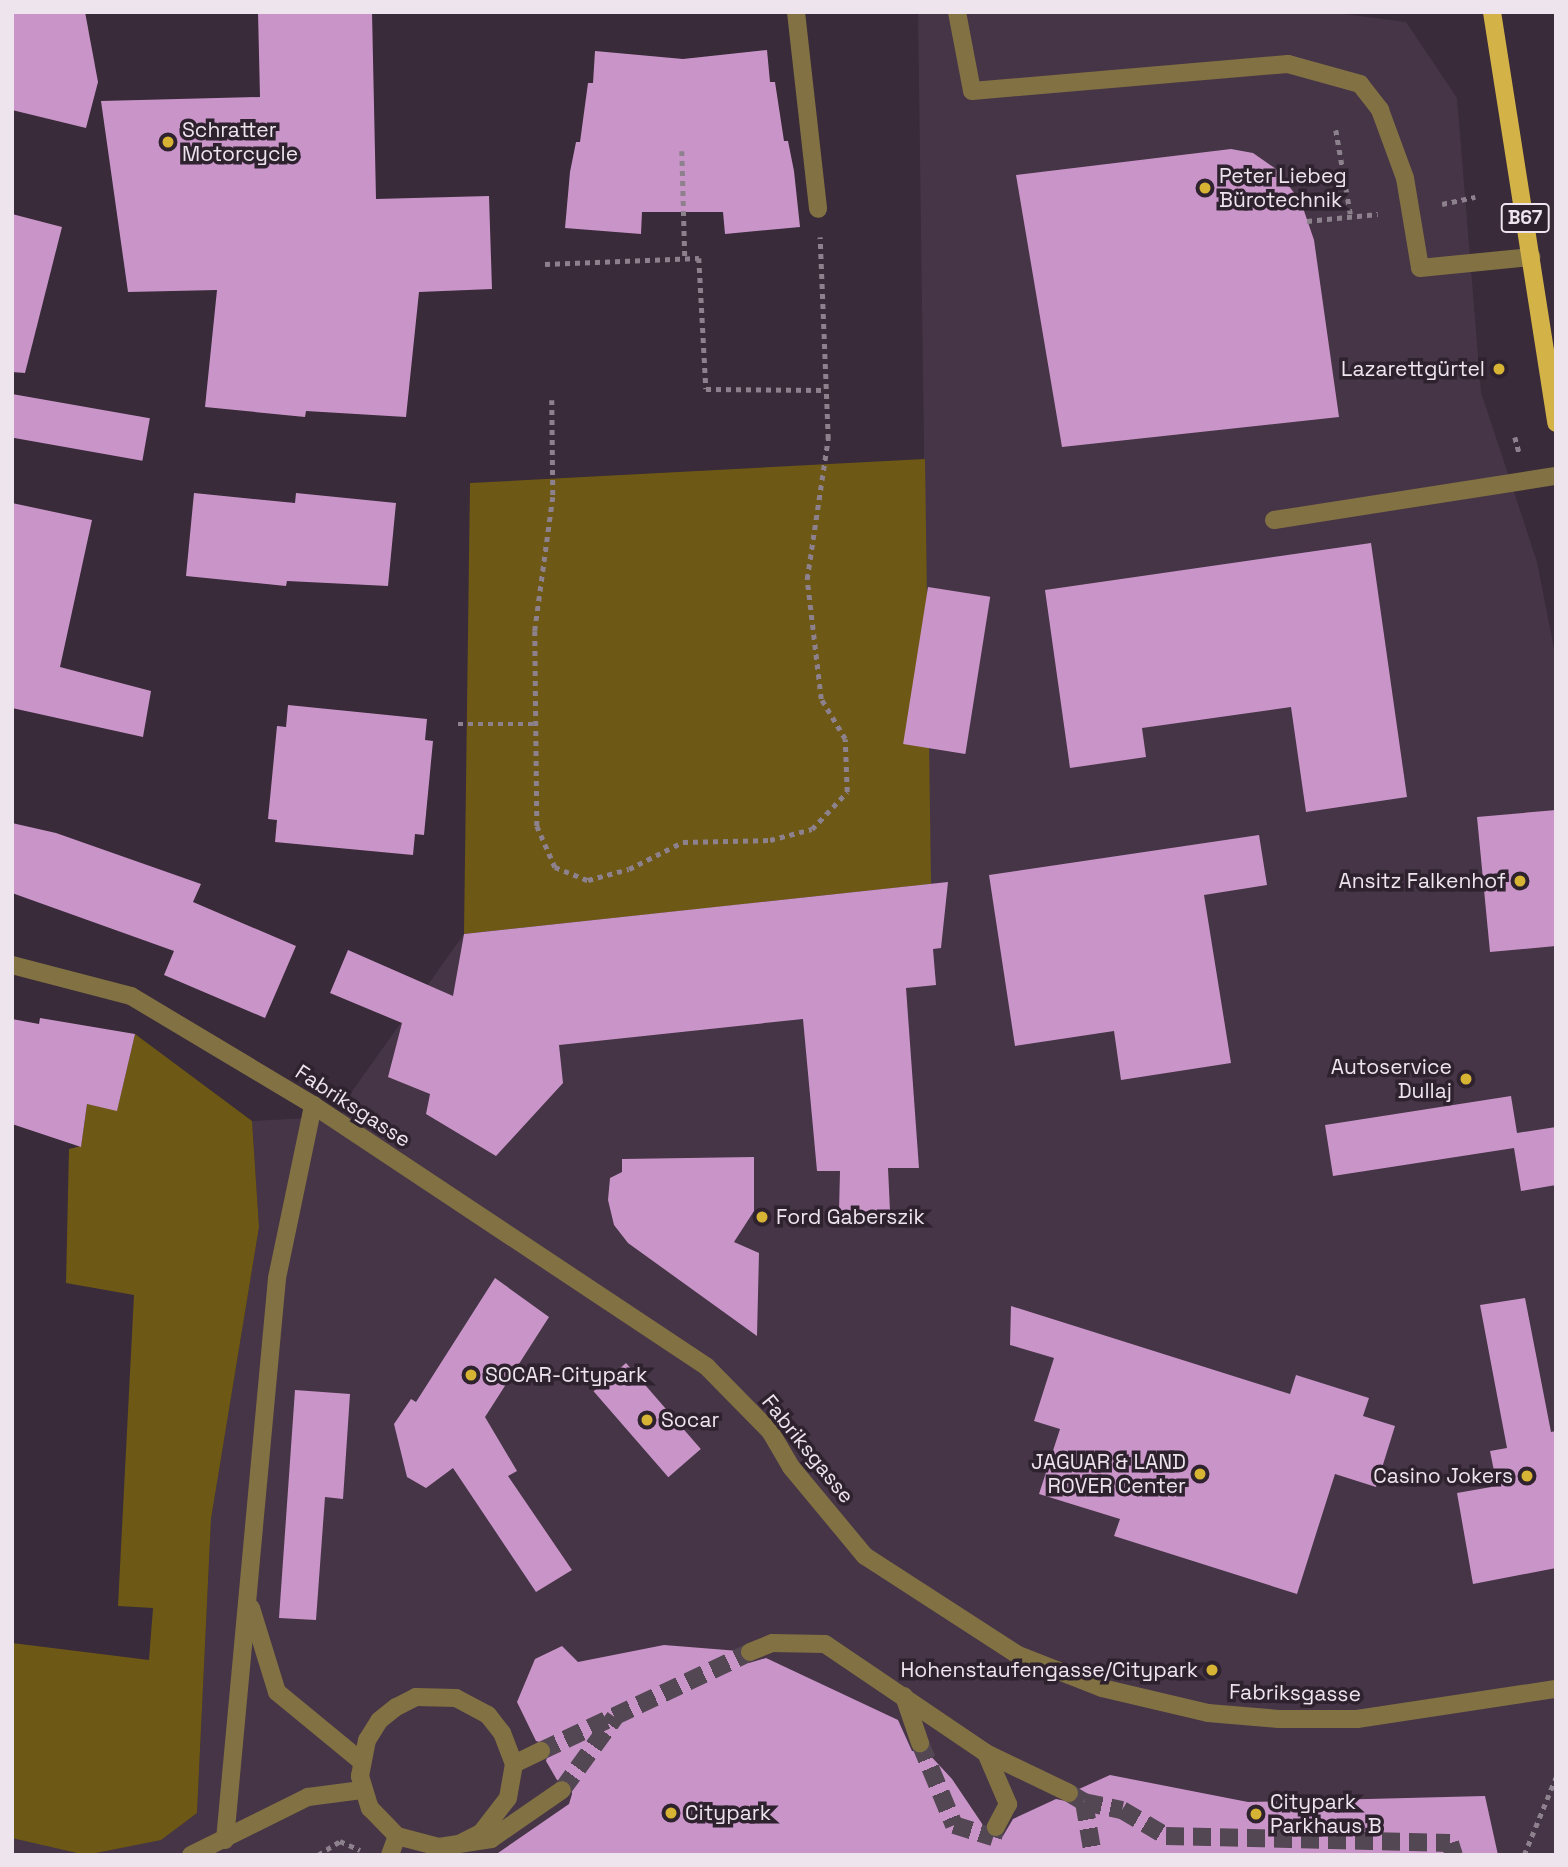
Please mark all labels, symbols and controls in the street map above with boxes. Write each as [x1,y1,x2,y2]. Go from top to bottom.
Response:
place label: Schratter Motorcycle [182,117,298,167]
marker: Schratter Motorcycle [160,134,176,150]
place label: Peter Liebeg Bürotechnik [1219,163,1347,213]
marker: Peter Liebeg Bürotechnik [1197,180,1213,196]
road number: B67 [1500,202,1550,233]
place label: Lazarettgürtel [1341,356,1485,382]
marker: Lazarettgürtel [1491,361,1507,377]
place label: Ansitz Falkenhof [1339,868,1506,894]
marker: Ansitz Falkenhof [1512,873,1528,889]
place label: Autoservice Dullaj [1331,1054,1452,1104]
street label: Fabriksgasse [291,1059,415,1153]
marker: Autoservice Dullaj [1458,1071,1474,1087]
place label: Ford Gaberszik [776,1204,925,1230]
marker: Ford Gaberszik [754,1209,770,1225]
place label: SOCAR-Citypark [485,1362,647,1388]
marker: SOCAR-Citypark [463,1367,479,1383]
street label: Fabriksgasse [757,1390,859,1508]
place label: Socar [661,1407,719,1433]
marker: Socar [639,1412,655,1428]
place label: JAGUAR & LAND ROVER Center [1031,1449,1186,1499]
place label: Casino Jokers [1373,1463,1513,1489]
marker: JAGUAR & LAND ROVER Center [1192,1466,1208,1482]
marker: Casino Jokers [1519,1468,1535,1484]
place label: Hohenstaufengasse/Citypark [900,1657,1198,1683]
marker: Hohenstaufengasse/Citypark [1204,1662,1220,1678]
street label: Fabriksgasse [1229,1679,1361,1707]
place label: Citypark Parkhaus B [1270,1789,1382,1839]
place label: Citypark [685,1800,771,1826]
marker: Citypark [663,1805,679,1821]
marker: Citypark Parkhaus B [1248,1806,1264,1822]

